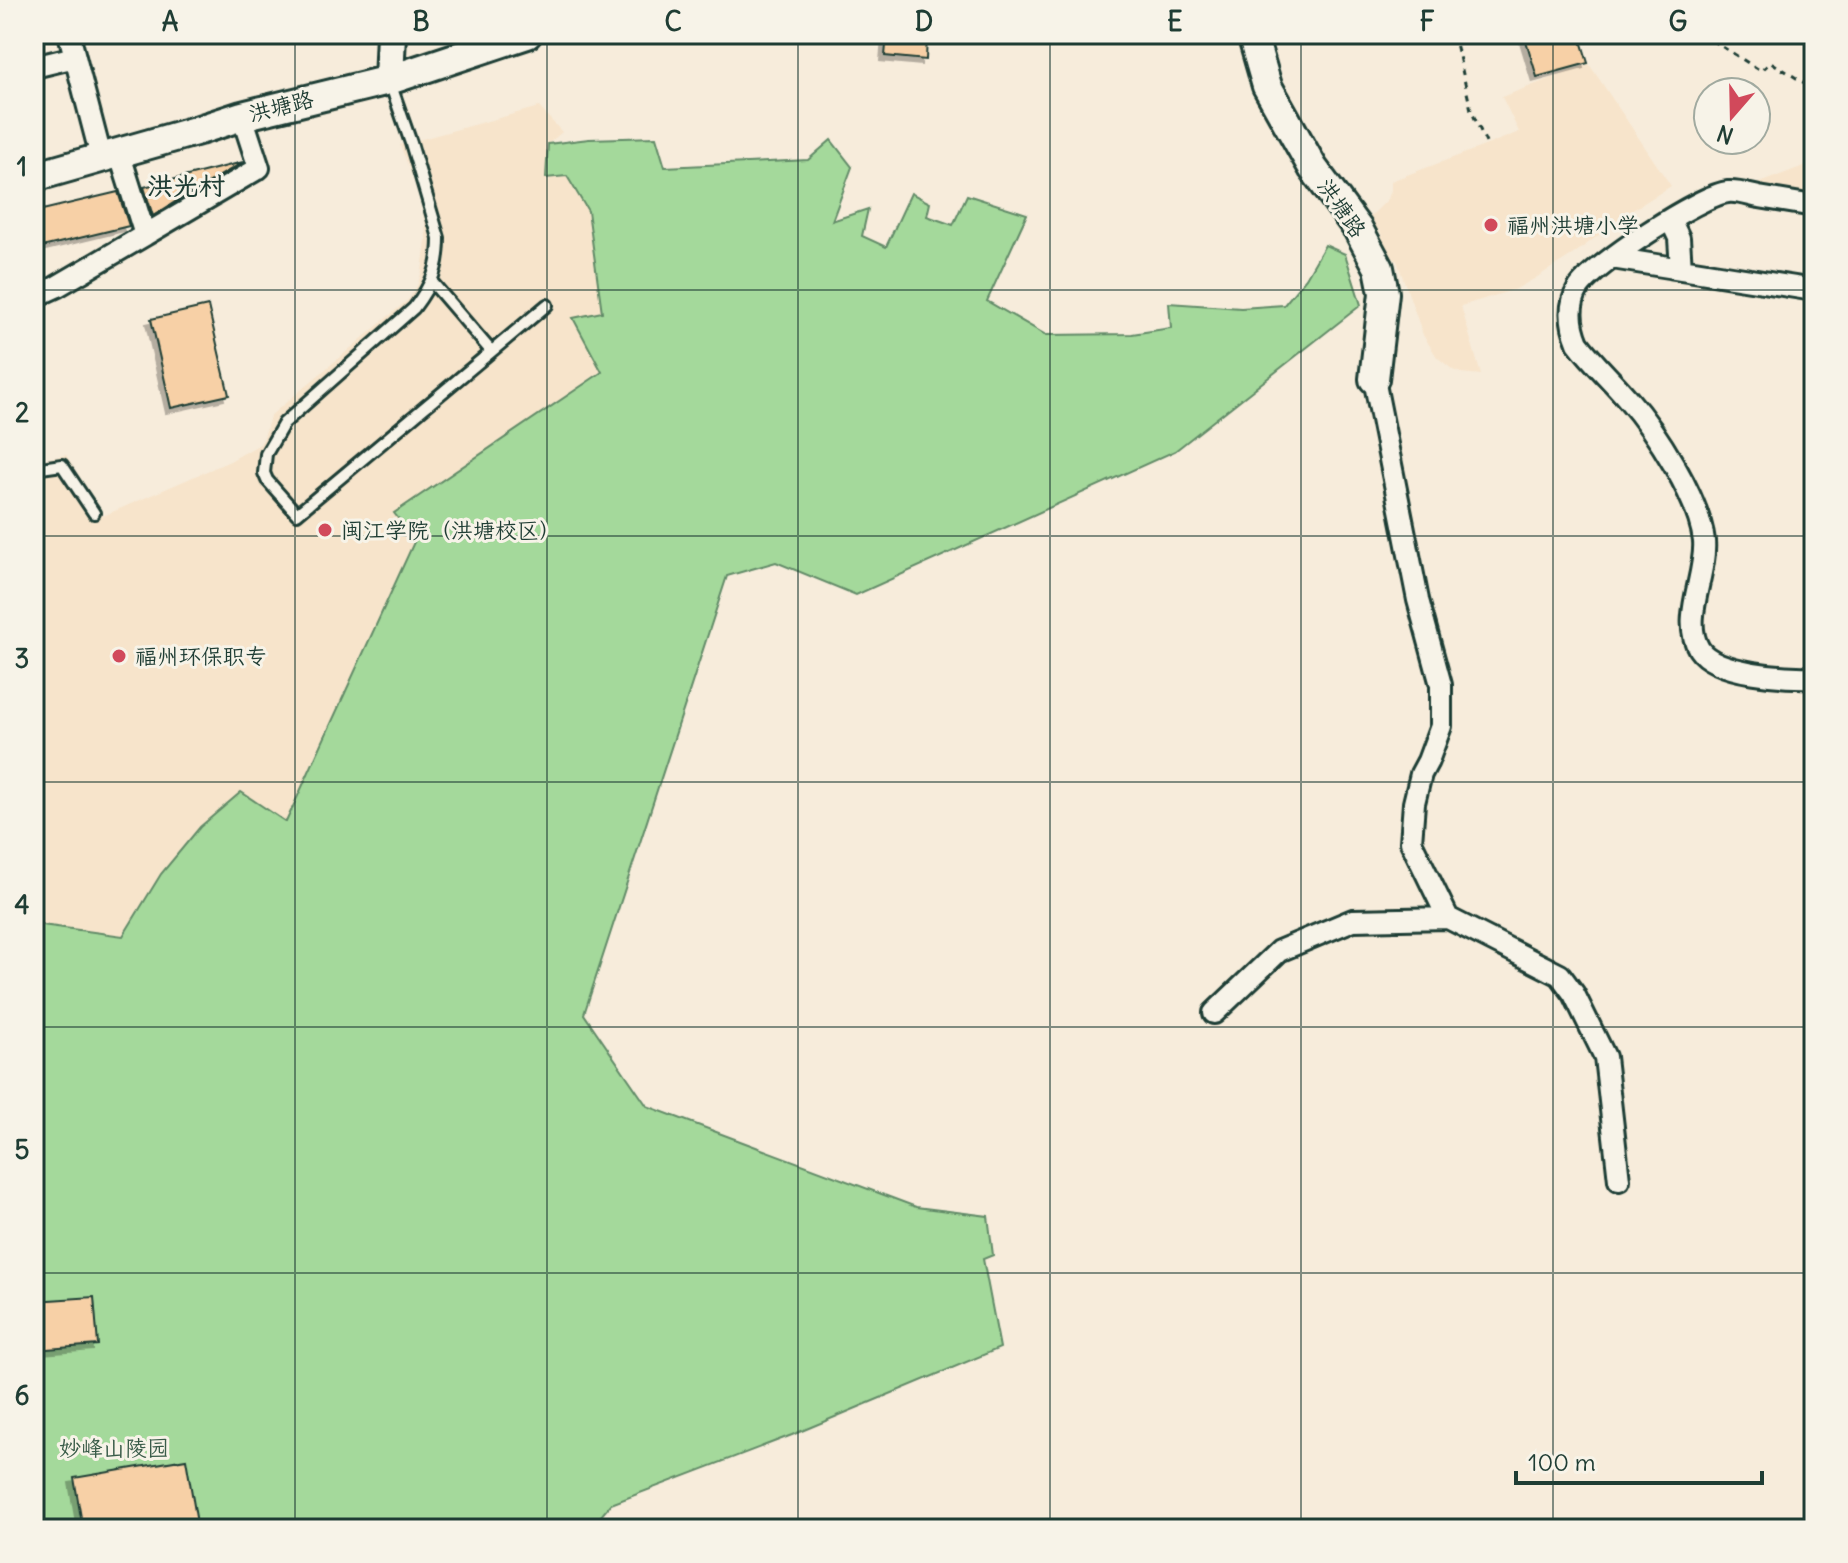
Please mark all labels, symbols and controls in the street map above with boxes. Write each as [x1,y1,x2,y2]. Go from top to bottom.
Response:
text: A [162,5,179,38]
text: B [412,5,430,38]
text: C [664,5,682,38]
text: D [915,5,933,38]
text: E [1167,5,1183,38]
text: F [1420,5,1435,38]
text: G [1669,5,1688,38]
north arrow [1692,76,1772,156]
street label: 洪塘路 [246,84,316,128]
text: N [1713,119,1737,151]
text: 1 [17,150,27,183]
district label: 洪光村 [147,169,225,202]
street label: 洪塘路 [1312,173,1372,243]
place label: 福州洪塘小学 [1507,211,1639,239]
marker: 福州洪塘小学 [1482,216,1500,234]
text: 2 [15,396,29,429]
place label: 闽江学院（洪塘校区） [341,516,561,544]
marker: 闽江学院（洪塘校区） [316,521,334,539]
text: 3 [15,642,29,675]
place label: 福州环保职专 [135,642,267,670]
marker: 福州环保职专 [110,647,128,665]
text: 4 [14,888,30,921]
text: 5 [15,1133,30,1166]
text: 6 [14,1379,30,1412]
park label: 妙峰山陵园 [59,1434,169,1462]
scale bar [1516,1435,1762,1485]
text: 100 m [1528,1447,1596,1477]

